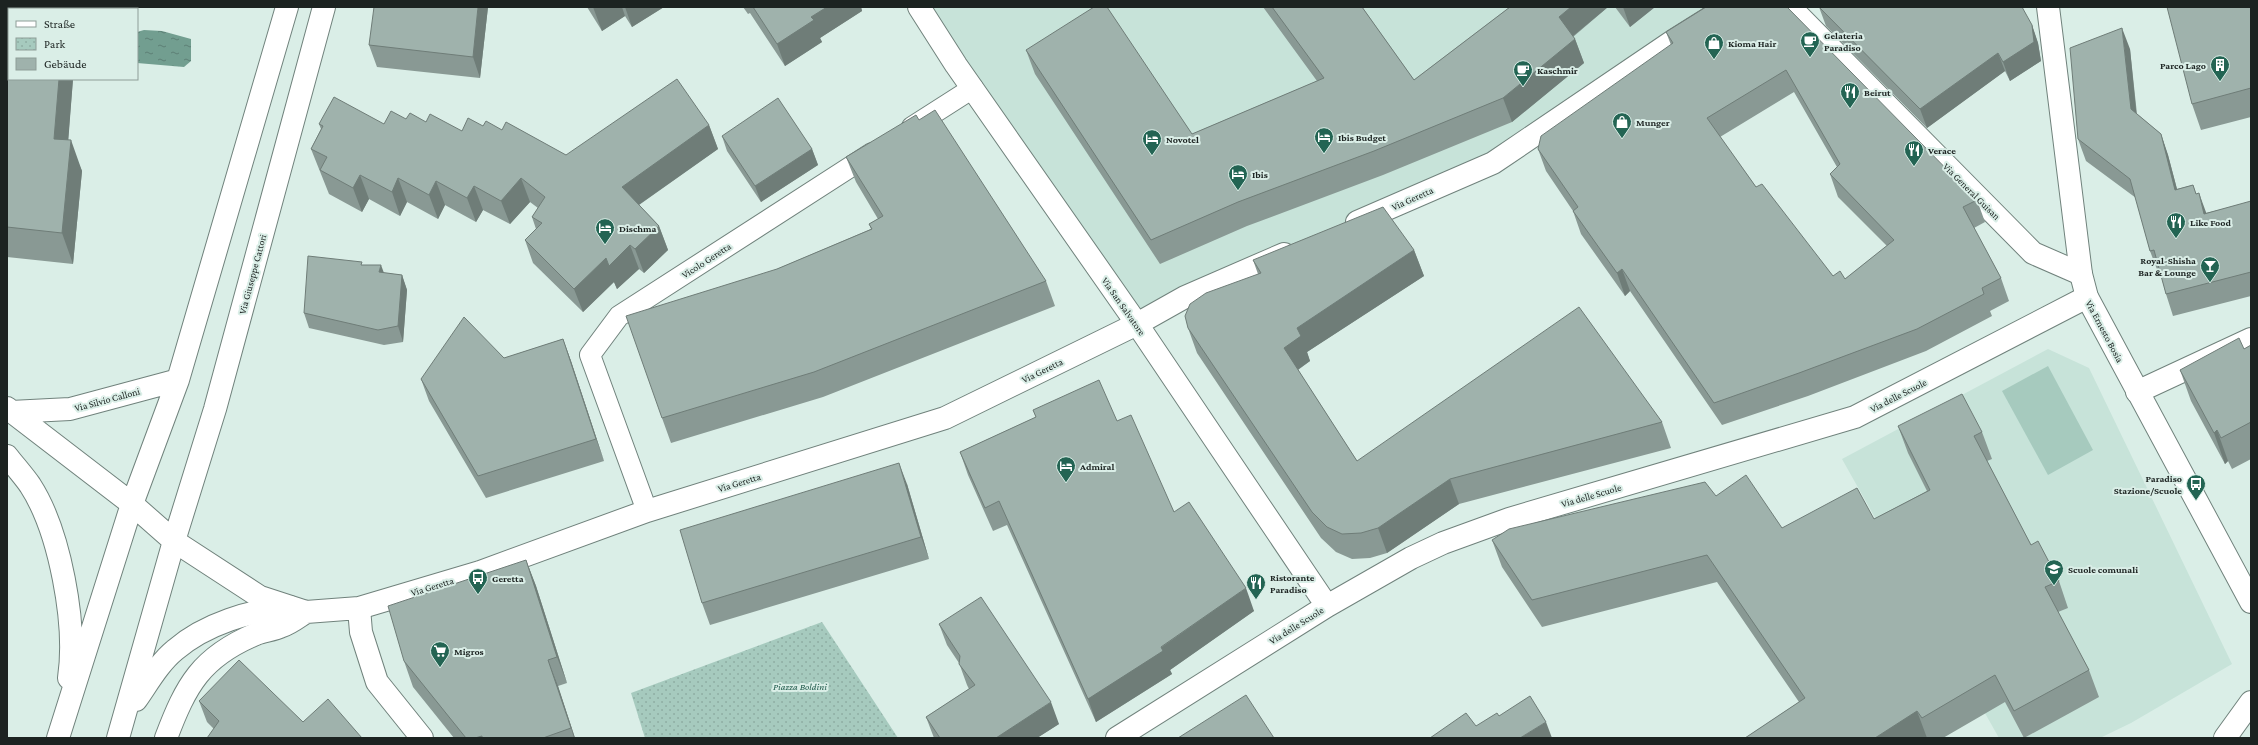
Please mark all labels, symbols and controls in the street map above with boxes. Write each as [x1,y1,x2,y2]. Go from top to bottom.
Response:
legend [8,8,138,80]
text: Straße [44,17,75,31]
cafe icon: Gelateria Paradiso [1799,30,1821,58]
place label: Gelateria Paradiso [1824,30,1863,53]
shop icon: Kioma Hair [1703,32,1725,60]
text: Park [44,37,66,51]
place label: Kioma Hair [1728,38,1776,49]
building icon: Parco Lago [2209,54,2231,82]
text: Gebäude [44,57,86,71]
cafe icon: Kaschmir [1512,59,1534,87]
place label: Parco Lago [2160,60,2206,71]
place label: Kaschmir [1537,65,1578,76]
restaurant icon: Beirut [1839,81,1861,109]
place label: Beirut [1864,87,1891,98]
shop icon: Munger [1611,111,1633,139]
place label: Munger [1636,117,1670,128]
hotel icon: Ibis Budget [1313,126,1335,154]
hotel icon: Novotel [1141,128,1163,156]
place label: Ibis Budget [1338,132,1386,143]
place label: Novotel [1166,134,1199,145]
restaurant icon: Verace [1903,139,1925,167]
place label: Verace [1927,145,1956,156]
street label: Via General Guisan [1941,161,2003,222]
hotel icon: Ibis [1227,163,1249,191]
place label: Ibis [1252,169,1268,180]
street label: Via Geretta [1390,184,1435,212]
restaurant icon: Like Food [2165,211,2187,239]
hotel icon: Dischma [594,217,616,245]
place label: Like Food [2190,217,2232,228]
place label: Dischma [619,223,657,234]
street label: Via Giuseppe Cattori [237,233,269,315]
street label: Vicolo Geretta [680,240,733,280]
place label: Royal-Shisha Bar & Lounge [2138,255,2196,278]
bar icon: Royal-Shisha Bar & Lounge [2199,255,2221,283]
street label: Via San Salvatore [1100,275,1148,338]
street label: Via Ernesto Bosia [2083,298,2126,365]
street label: Via Geretta [1020,356,1065,385]
street label: Via delle Scuole [1868,376,1929,414]
street label: Via Silvio Calloni [73,385,141,414]
hotel icon: Admiral [1055,455,1077,483]
place label: Admiral [1079,461,1114,472]
street label: Via Geretta [716,471,762,494]
place label: Paradiso Stazione/Scuole [2114,473,2182,496]
bus stop icon: Paradiso Stazione/Scuole [2185,473,2207,501]
street label: Via delle Scuole [1560,481,1623,509]
school or university icon: Scuole comunali [2043,558,2065,586]
place label: Scuole comunali [2068,564,2138,575]
bus stop icon: Geretta [467,567,489,595]
restaurant icon: Ristorante Paradiso [1245,572,1267,600]
place label: Ristorante Paradiso [1270,572,1315,595]
place label: Geretta [492,573,524,584]
street label: Via Geretta [409,575,455,598]
street label: Via delle Scuole [1267,604,1326,647]
supermarket icon: Migros [429,640,451,668]
place label: Migros [454,646,484,657]
park label: Piazza Boldini [773,681,827,692]

